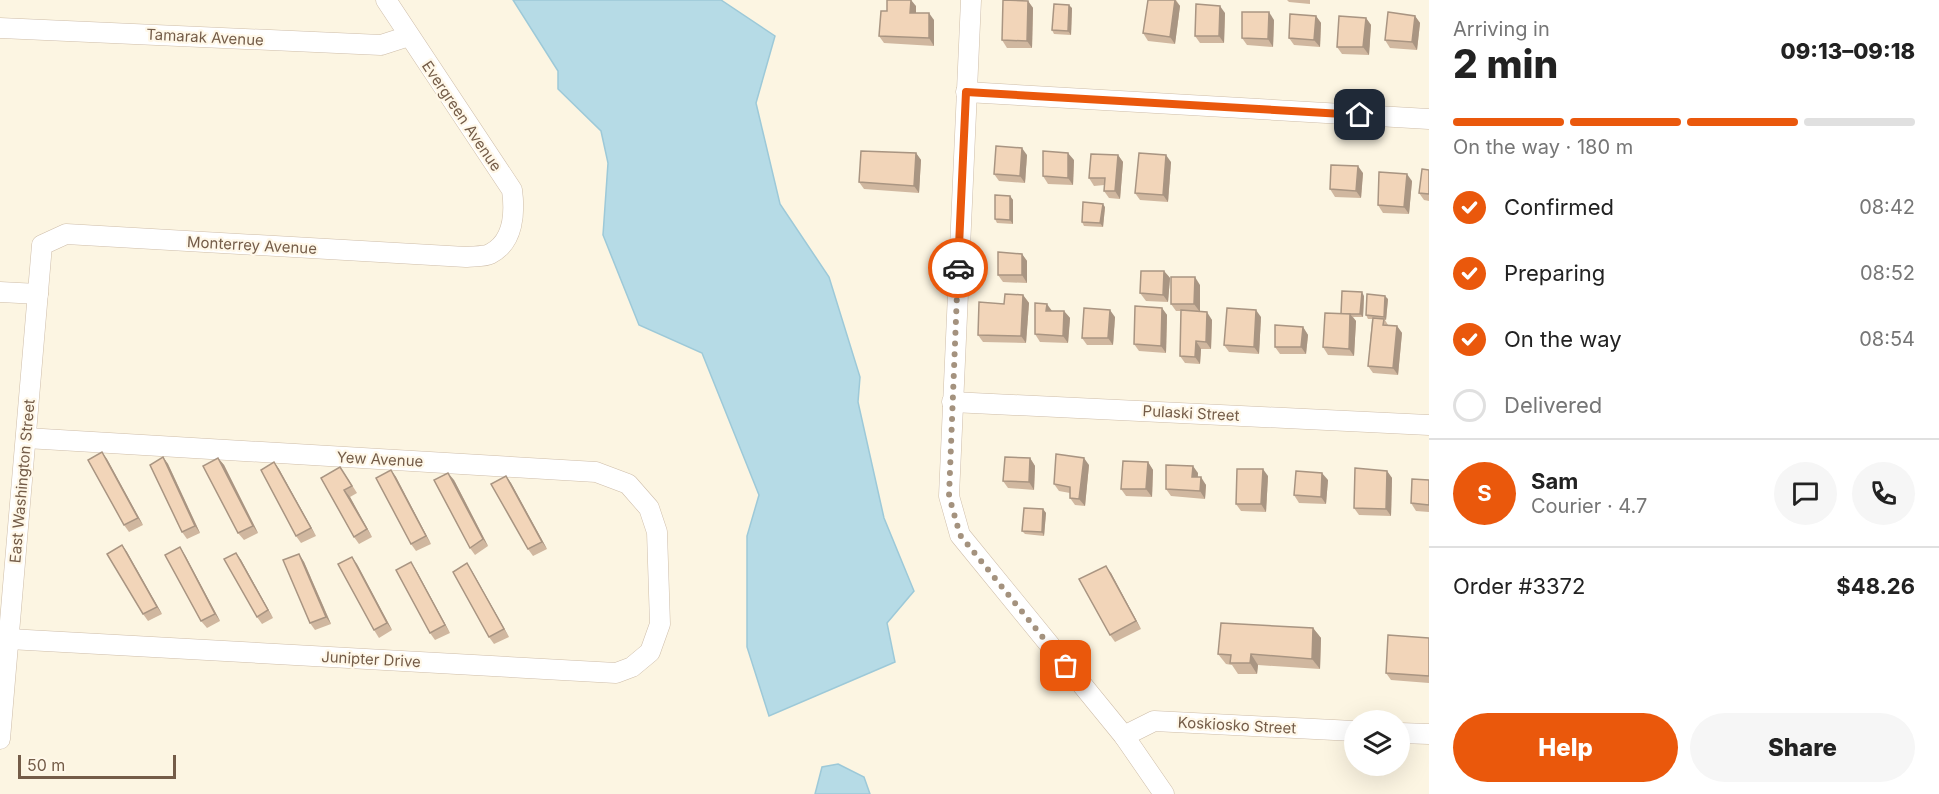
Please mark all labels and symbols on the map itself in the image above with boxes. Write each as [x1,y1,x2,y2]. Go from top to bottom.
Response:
street label: Tamarak Avenue [146,24,264,50]
street label: Evergreen Avenue [418,57,506,175]
pin [1334,89,1385,140]
street label: Monterrey Avenue [187,232,317,258]
courier [928,238,988,298]
street label: East Washington Street [5,398,39,564]
street label: Pulaski Street [1142,401,1240,425]
street label: Yew Avenue [336,447,424,471]
pin [1040,640,1091,691]
street label: Junipter Drive [321,647,421,671]
street label: Koskiosko Street [1177,712,1297,738]
scale bar [18,752,176,780]

